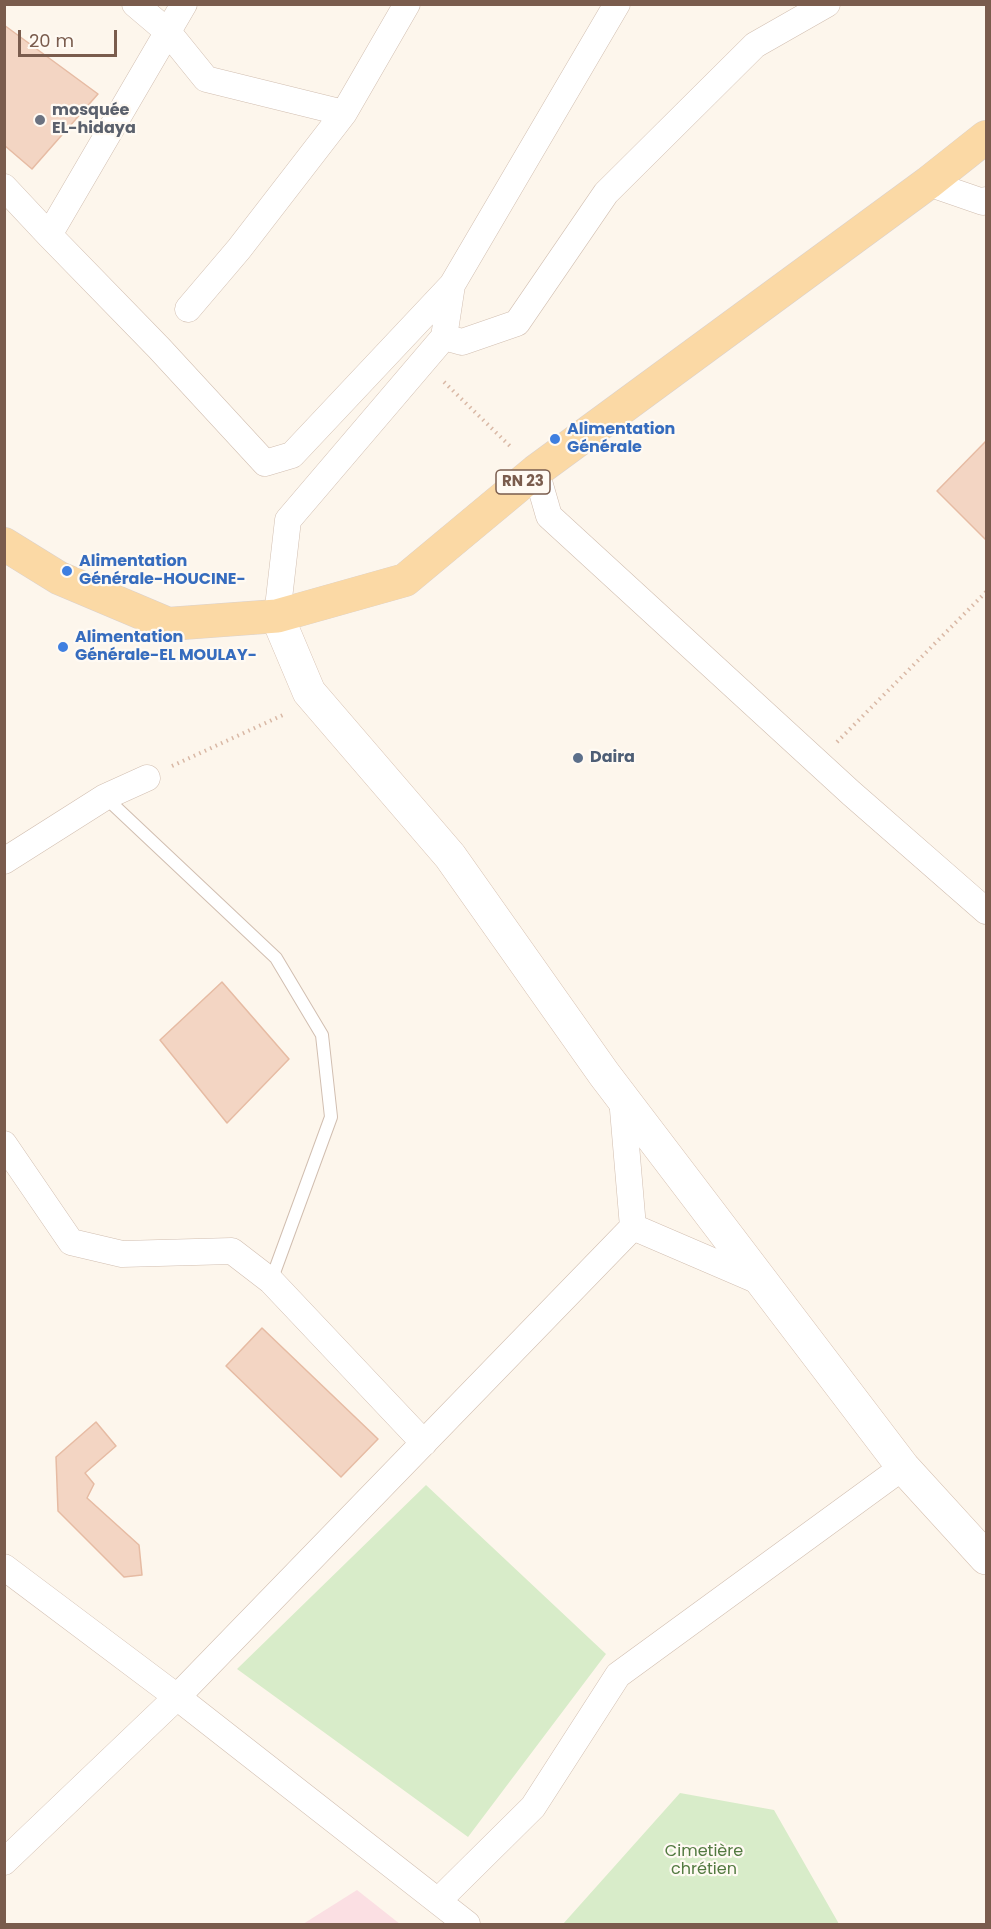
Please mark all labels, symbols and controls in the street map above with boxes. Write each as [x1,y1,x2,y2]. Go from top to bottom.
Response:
scale bar [21,18,120,56]
text: 20 m [29,28,74,53]
place label: mosquée EL-hidaya [52,101,136,139]
marker: mosquée EL-hidaya [33,113,47,127]
place label: Alimentation Générale [567,420,675,458]
marker: Alimentation Générale [548,432,562,446]
road number: RN 23 [496,470,550,494]
place label: Alimentation Générale-HOUCINE- [79,552,246,590]
marker: Alimentation Générale-HOUCINE- [60,564,74,578]
place label: Alimentation Générale-EL MOULAY- [75,628,257,666]
marker: Alimentation Générale-EL MOULAY- [56,640,70,654]
place label: Daira [590,748,635,768]
marker: Daira [571,751,585,765]
park label: Cimetière chrétien [665,1842,743,1880]

